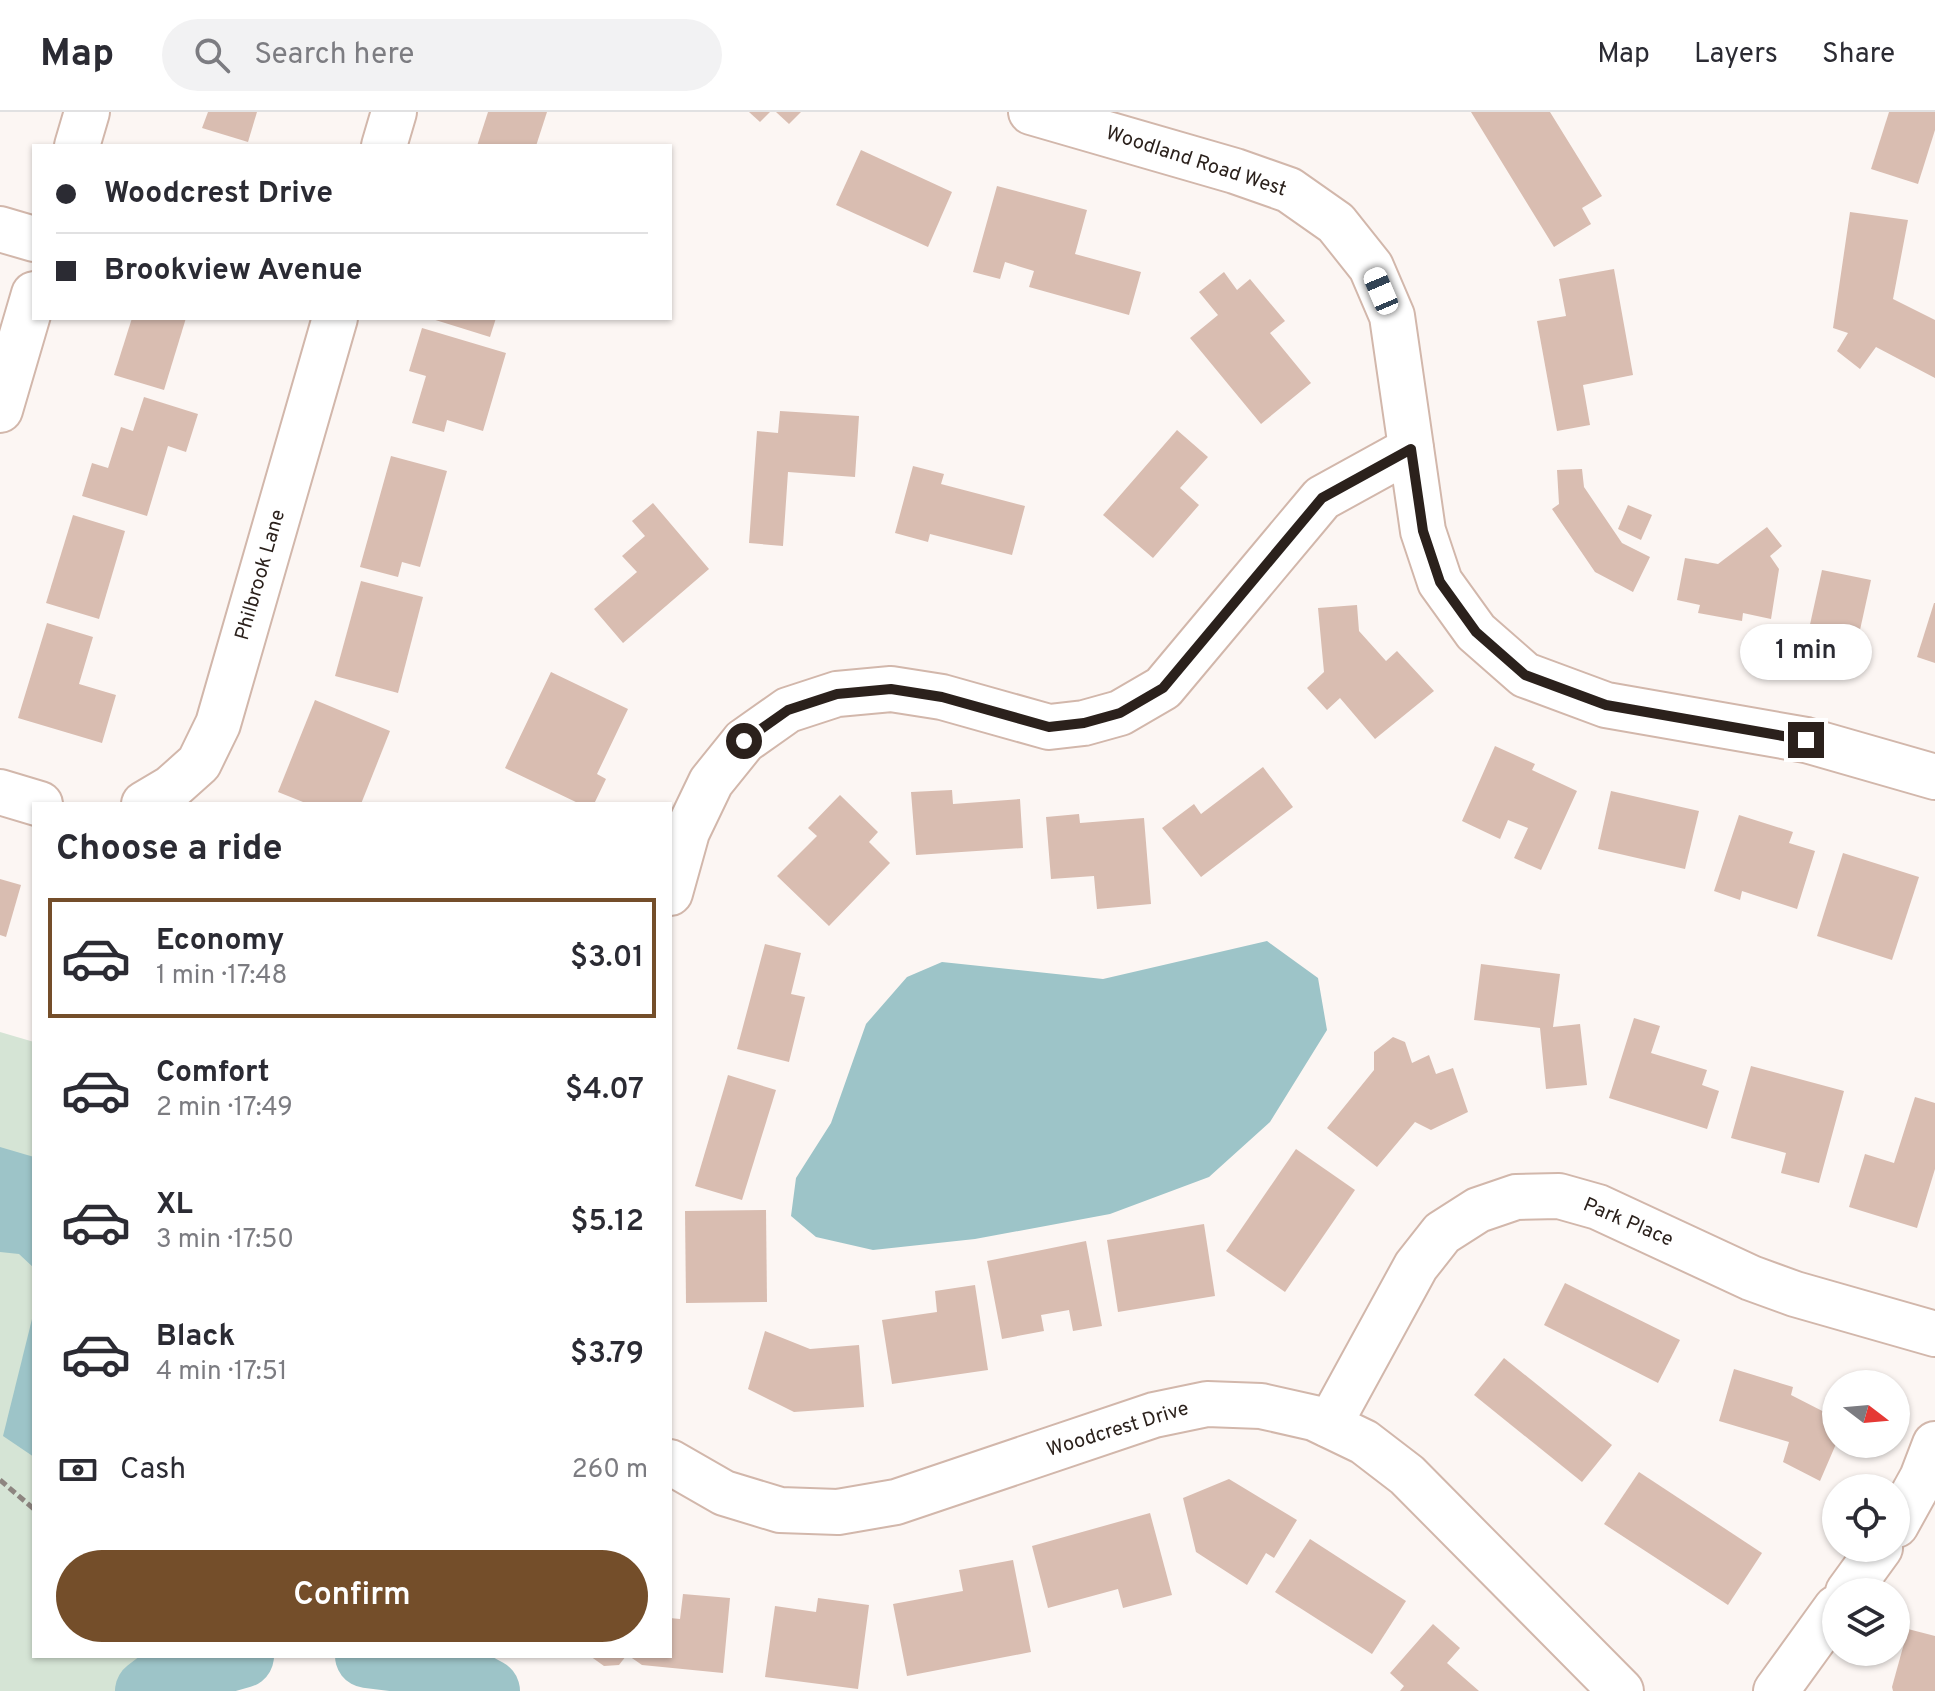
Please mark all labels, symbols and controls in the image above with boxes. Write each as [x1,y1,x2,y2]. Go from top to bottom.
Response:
search box [162,19,722,91]
text: Map [40,31,114,80]
icon: search [190,33,234,77]
text: Search here [254,37,414,74]
text: Map [1597,37,1650,73]
text: Layers [1694,37,1778,73]
text: Share [1822,37,1895,73]
street label: Woodland Road West [1102,121,1290,203]
text: Woodcrest Drive [104,176,333,213]
text: Brookview Avenue [104,253,362,290]
car [1361,264,1401,318]
street label: Philbrook Lane [230,507,292,643]
callout: 1 min [1740,624,1872,680]
text: 1 min [1775,635,1837,668]
route end [1788,722,1824,758]
route start [726,723,762,759]
text: Choose a ride [56,827,282,873]
icon: car [60,922,132,994]
text: Economy [156,923,284,960]
text: $3.01 [570,940,644,977]
text: 1 min · 17:48 [156,960,287,993]
icon: car [60,1054,132,1126]
text: Comfort [156,1055,269,1092]
text: $4.07 [565,1072,644,1109]
text: 2 min · 17:49 [156,1092,293,1125]
icon: car [60,1186,132,1258]
text: XL [156,1187,193,1224]
street label: Park Place [1579,1192,1677,1254]
text: $5.12 [570,1204,644,1241]
text: 3 min · 17:50 [156,1224,294,1257]
icon: car [60,1318,132,1390]
text: Black [156,1319,235,1356]
text: $3.79 [570,1336,644,1373]
text: 4 min · 17:51 [156,1356,288,1389]
north arrow [1822,1370,1910,1458]
map controls [1822,1370,1910,1666]
street label: Woodcrest Drive [1044,1396,1192,1464]
icon: cash [56,1448,100,1492]
text: Cash [120,1452,186,1489]
text: 260 m [572,1454,648,1487]
button: locate [1822,1474,1910,1562]
button: Confirm [56,1550,648,1642]
button: layers [1822,1578,1910,1666]

